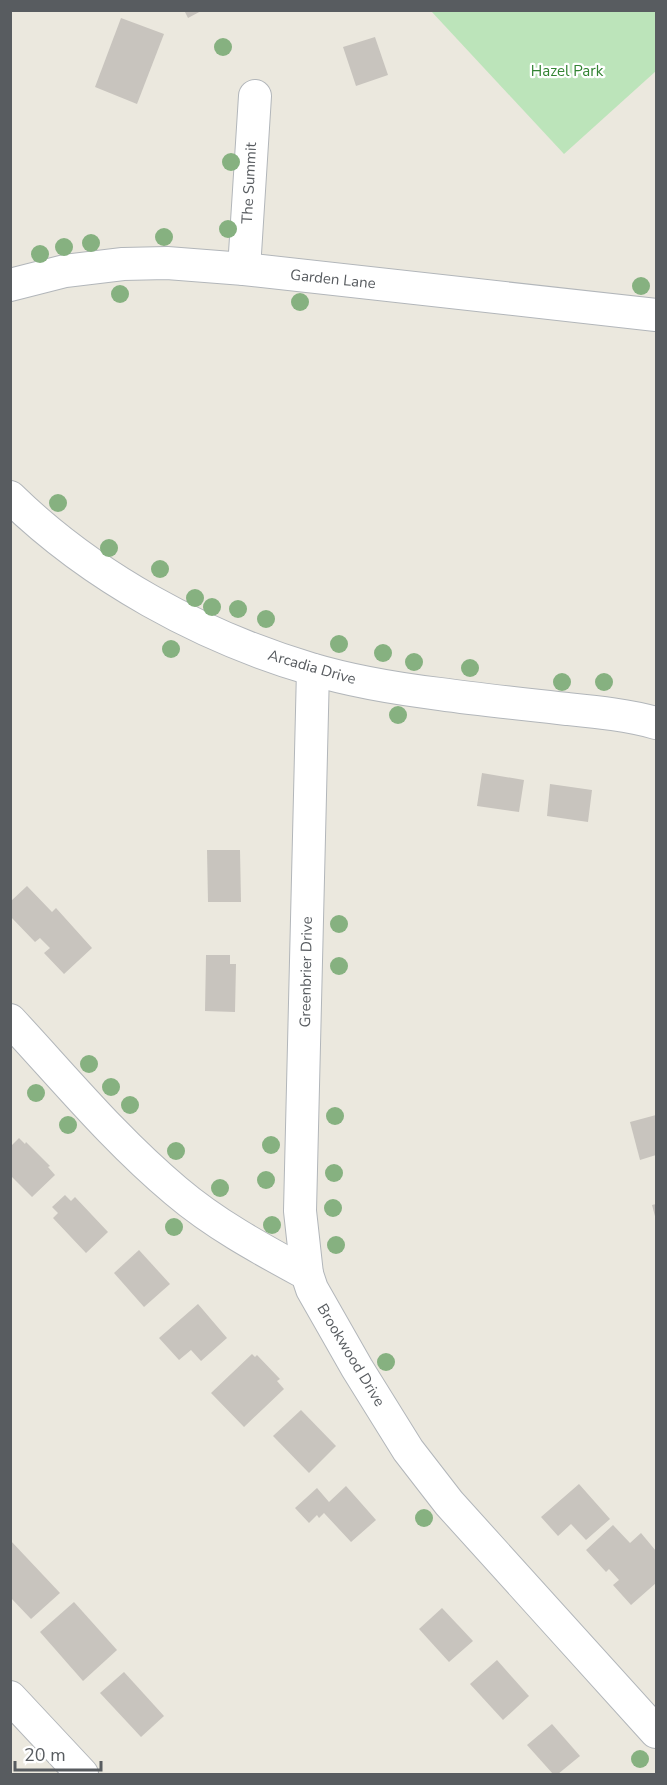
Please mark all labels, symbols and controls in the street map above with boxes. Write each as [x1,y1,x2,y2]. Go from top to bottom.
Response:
park label: Hazel Park [531,61,604,81]
street label: The Summit [237,141,261,224]
street label: Garden Lane [289,265,377,293]
street label: Arcadia Drive [266,645,358,689]
street label: Greenbrier Drive [295,916,317,1028]
street label: Brookwood Drive [312,1300,390,1410]
scale bar [15,1734,100,1772]
text: 20 m [24,1743,66,1767]

